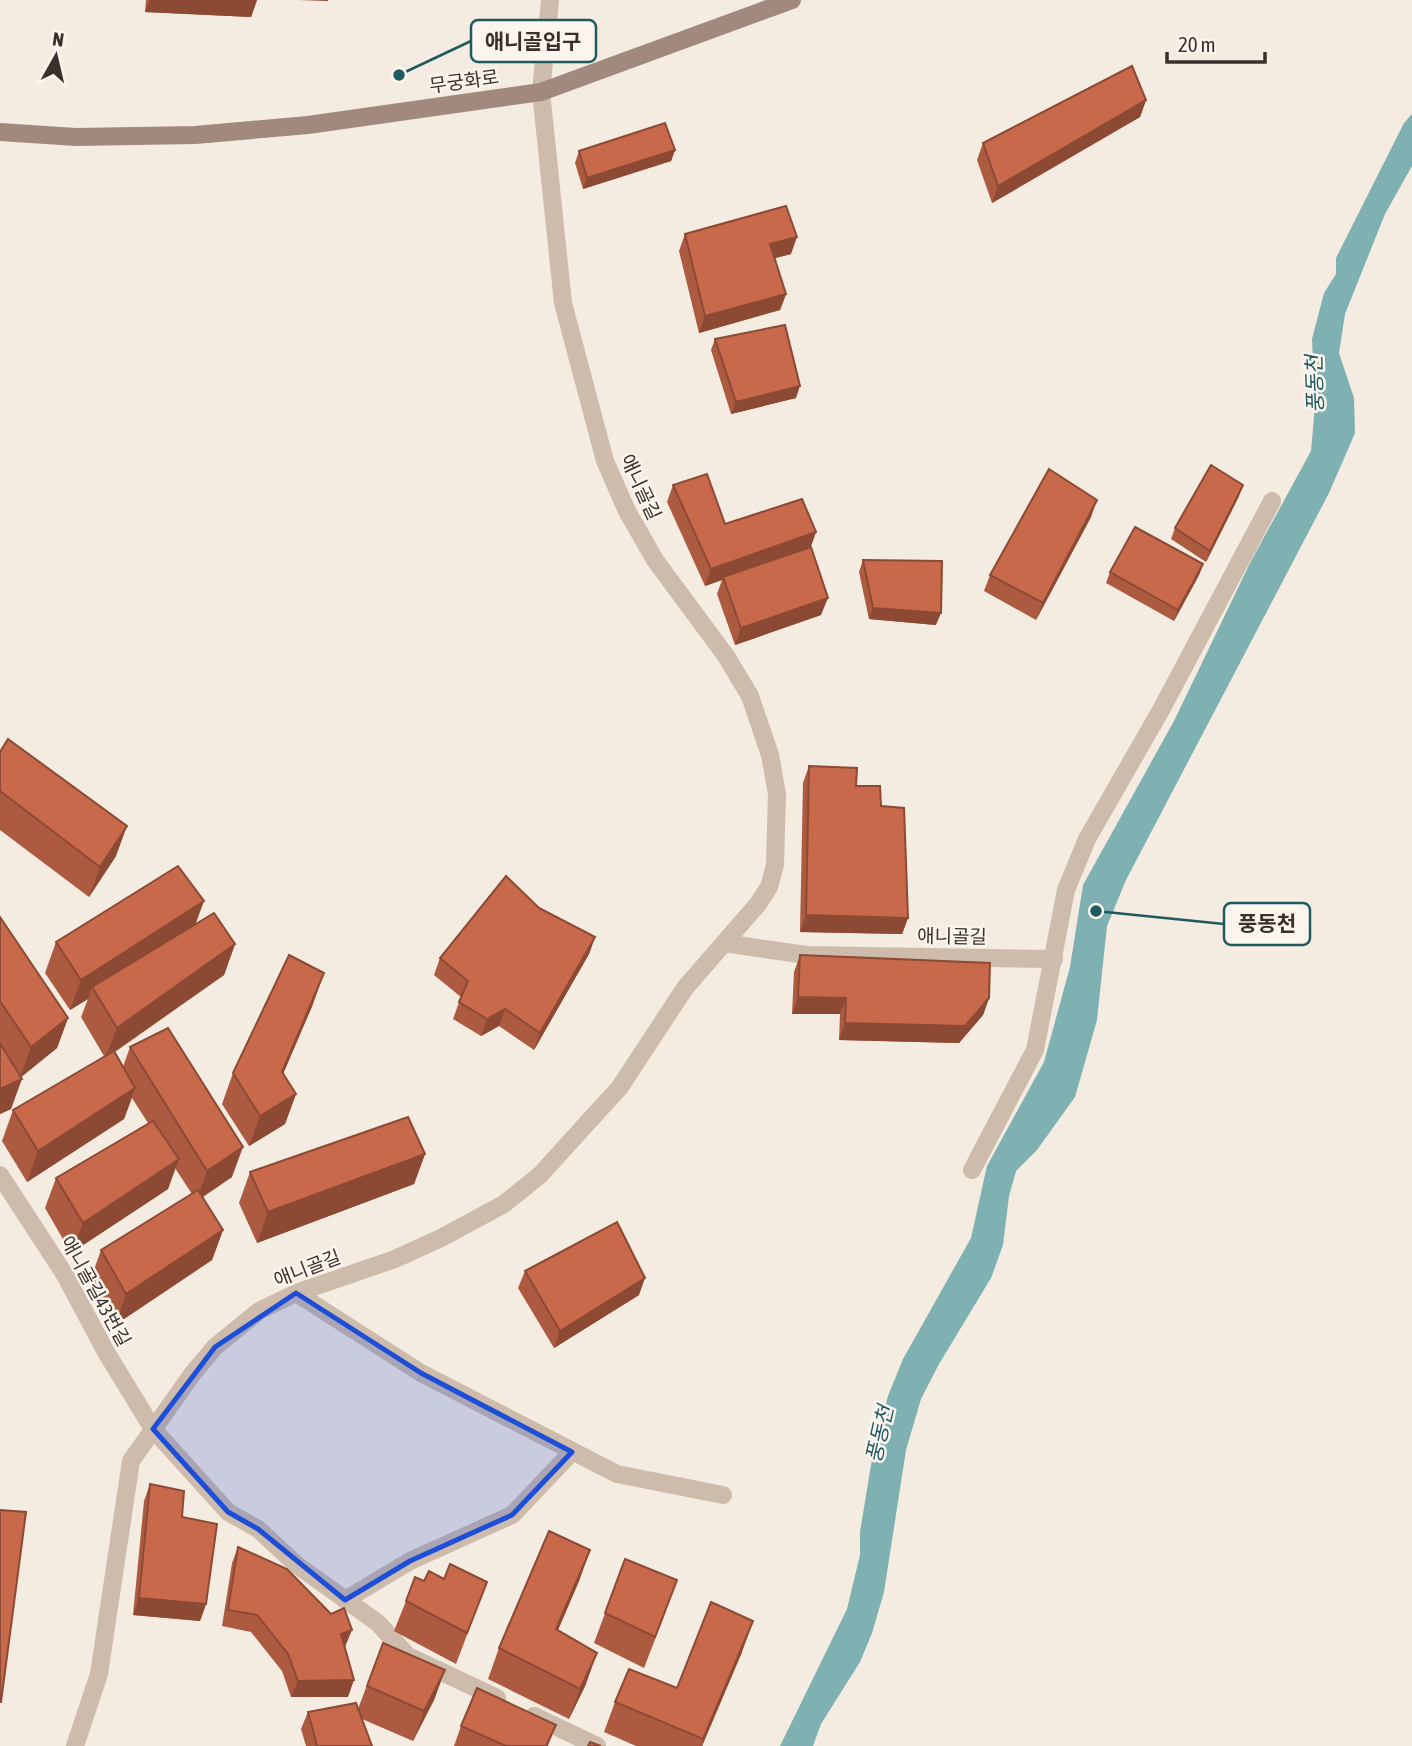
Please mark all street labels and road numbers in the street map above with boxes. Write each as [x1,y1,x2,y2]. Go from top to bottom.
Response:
street label: 무궁화로 [428,65,500,97]
street label: 애니골길 [616,451,666,523]
street label: 애니골길 [917,924,987,948]
street label: 애니골길43번길 [57,1232,135,1350]
street label: 애니골길 [270,1245,344,1291]

